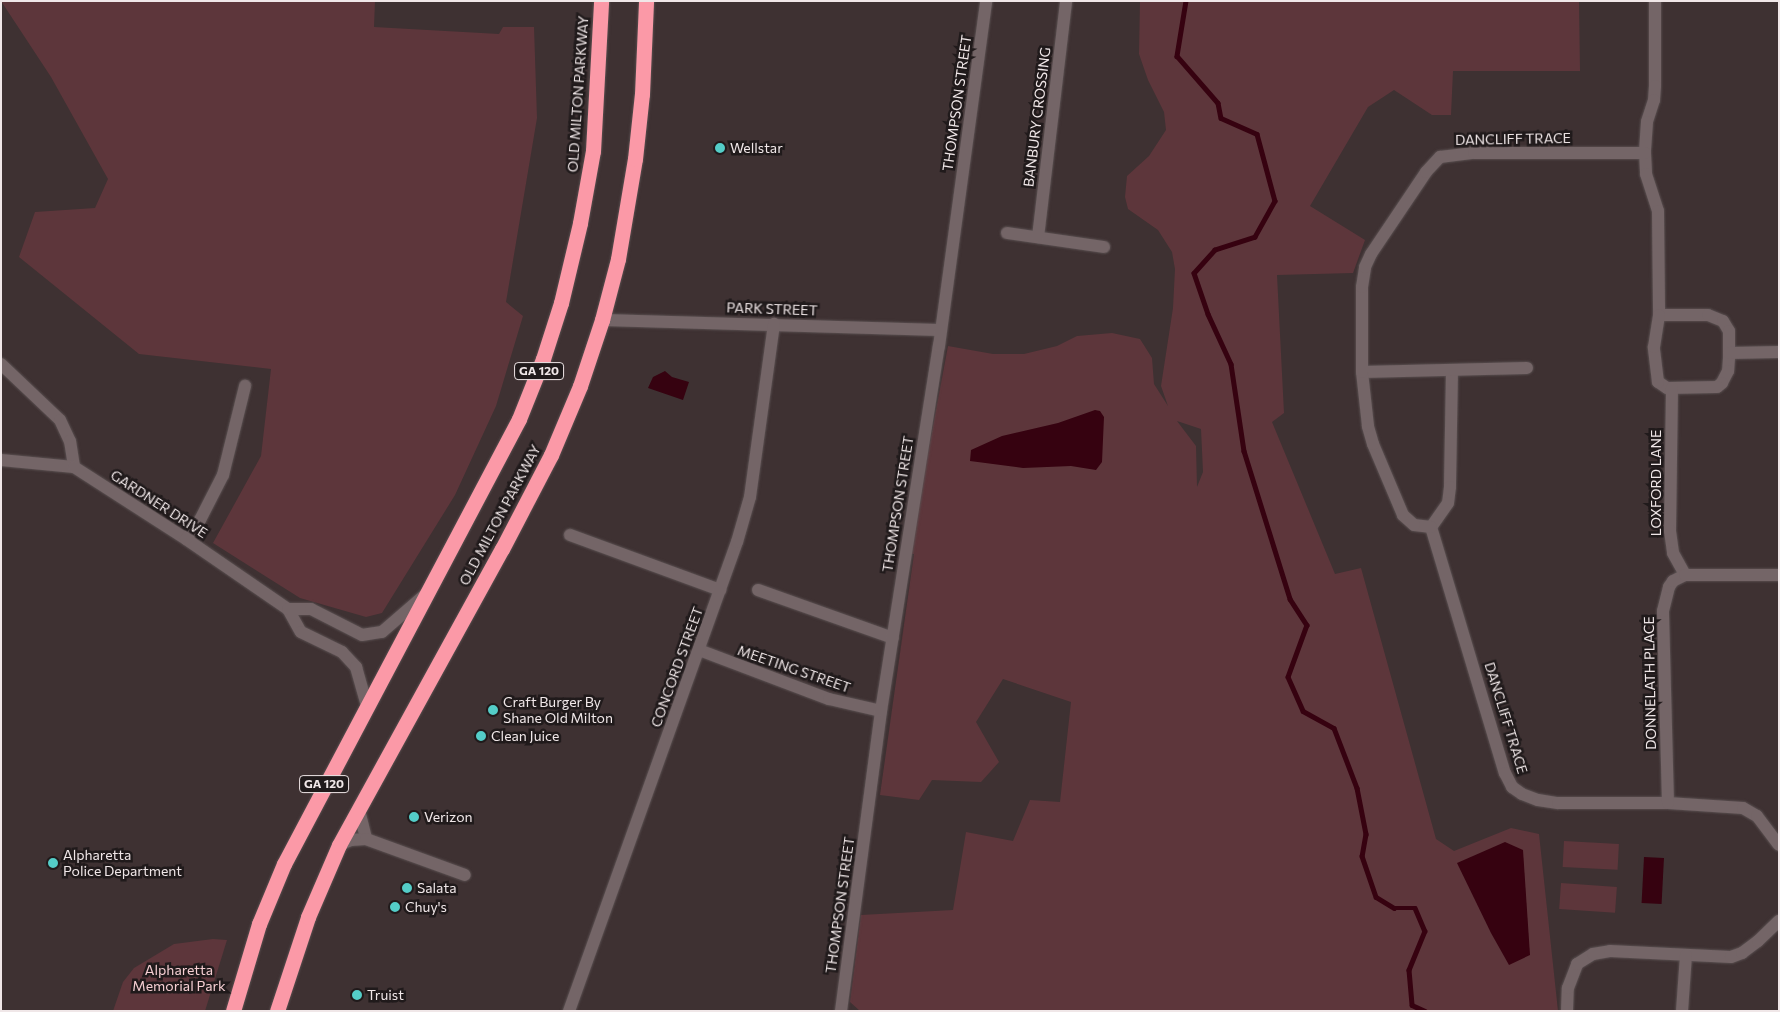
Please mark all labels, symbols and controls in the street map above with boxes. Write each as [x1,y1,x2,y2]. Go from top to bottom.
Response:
street label: OLD MILTON PARKWAY [564,15,592,173]
street label: THOMPSON STREET [939,34,975,172]
street label: BANBURY CROSSING [1020,46,1054,188]
street label: DANCLIFF TRACE [1455,130,1571,148]
place label: Wellstar [730,140,783,156]
marker: Wellstar [714,142,726,154]
street label: PARK STREET [726,299,818,319]
road number: GA 120 [514,362,564,381]
street label: LOXFORD LANE [1648,430,1664,536]
street label: THOMPSON STREET [879,435,917,573]
street label: OLD MILTON PARKWAY [456,442,544,588]
street label: GARDNER DRIVE [107,466,211,542]
street label: CONCORD STREET [647,604,707,730]
street label: DONNELATH PLACE [1640,616,1660,750]
street label: MEETING STREET [735,642,853,696]
street label: DANCLIFF TRACE [1481,660,1531,776]
place label: Craft Burger By Shane Old Milton [503,694,613,726]
marker: Craft Burger By Shane Old Milton [487,704,499,716]
place label: Clean Juice [491,728,559,744]
marker: Clean Juice [475,730,487,742]
road number: GA 120 [299,774,349,794]
place label: Verizon [424,809,473,825]
marker: Verizon [408,811,420,823]
street label: THOMPSON STREET [822,836,858,974]
place label: Alpharetta Police Department [63,847,182,880]
marker: Alpharetta Police Department [47,857,59,869]
place label: Salata [417,880,456,896]
marker: Salata [401,882,413,894]
place label: Chuy's [405,899,447,915]
marker: Chuy's [389,901,401,913]
park label: Alpharetta Memorial Park [132,962,226,994]
place label: Truist [367,987,404,1003]
marker: Truist [351,989,363,1001]

